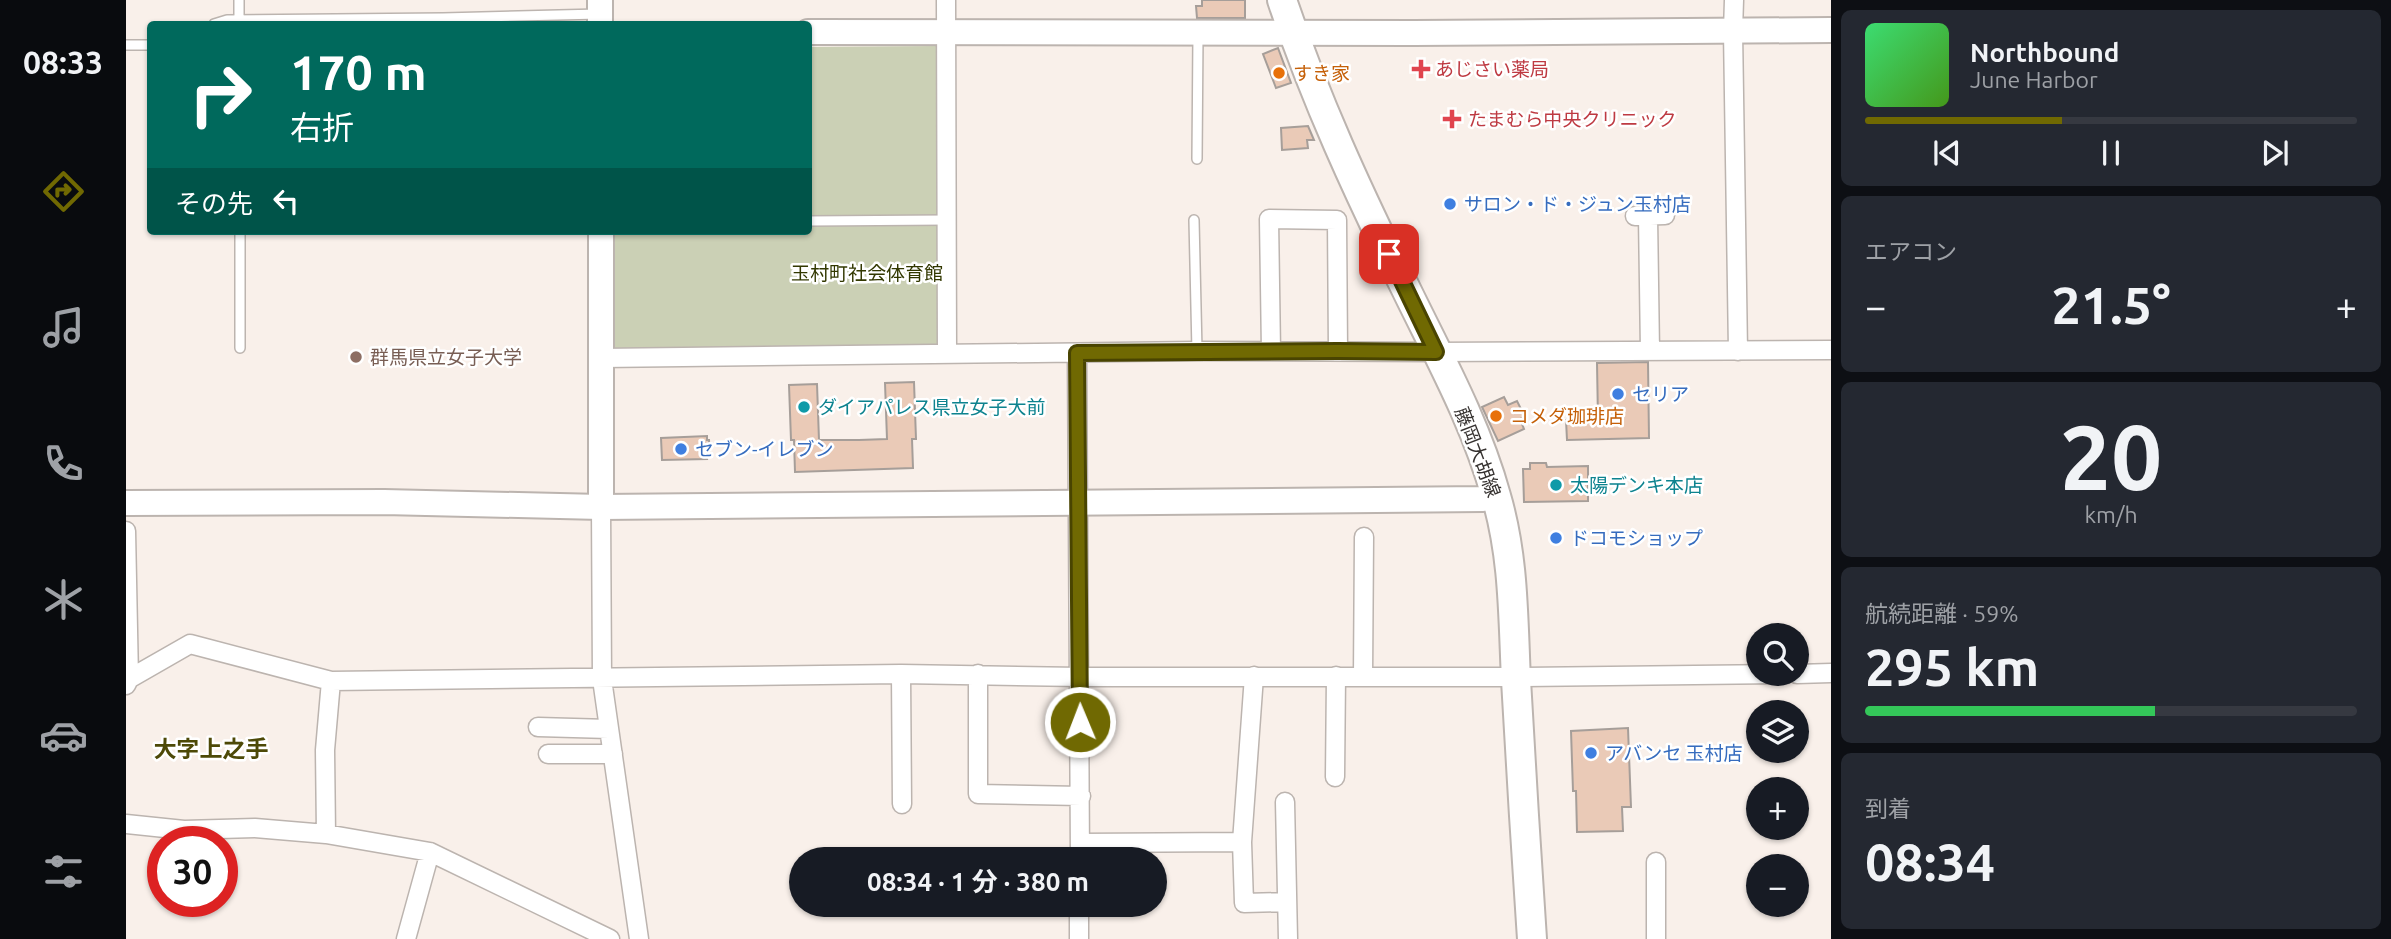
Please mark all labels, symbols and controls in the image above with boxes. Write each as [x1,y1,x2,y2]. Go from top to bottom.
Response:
text: Northbound [1970,38,2119,67]
text: 08:33 [23,44,103,80]
text: 170 m [290,44,427,99]
icon: right [175,49,266,140]
place label: あじさい薬局 [1435,58,1549,80]
marker: あじさい薬局 [1413,61,1429,77]
place label: すき家 [1293,62,1350,84]
marker: すき家 [1271,65,1287,81]
text: June Harbor [1970,67,2098,92]
place label: たまむら中央クリニック [1468,108,1676,130]
text: 右折 [290,109,354,145]
marker: たまむら中央クリニック [1442,109,1462,129]
icon: previous [1928,134,1966,172]
icon: pause [2092,134,2130,172]
icon: next [2256,134,2294,172]
icon: directions [39,167,88,216]
icon: left [267,182,305,220]
text: その先 [175,189,253,218]
place label: サロン・ド・ジュン玉村店 [1464,193,1691,215]
marker: サロン・ド・ジュン玉村店 [1442,196,1458,212]
pin [1359,224,1419,284]
icon: arrive [1370,235,1408,273]
text: エアコン [1865,239,1957,264]
park label: 玉村町社会体育館 [791,262,943,284]
text: 21.5° [2051,276,2171,334]
text: − [1865,285,1886,327]
text: + [2336,285,2357,327]
icon: music [39,303,88,352]
place label: 群馬県立女子大学 [370,346,522,368]
marker: 群馬県立女子大学 [348,349,364,365]
place label: セリア [1632,383,1689,405]
marker: セリア [1610,386,1626,402]
place label: ダイアパレス県立女子大前 [818,396,1046,418]
marker: ダイアパレス県立女子大前 [796,399,812,415]
street label: 藤岡大胡線 [1451,404,1505,500]
place label: コメダ珈琲店 [1510,405,1624,427]
text: 20 [2060,405,2162,507]
marker: コメダ珈琲店 [1488,408,1504,424]
place label: セブン-イレブン [695,438,834,460]
icon: phone [39,439,88,488]
marker: セブン-イレブン [673,441,689,457]
place label: 太陽デンキ本店 [1570,474,1703,496]
marker: 太陽デンキ本店 [1548,477,1564,493]
text: km/h [2084,502,2138,527]
place label: ドコモショップ [1570,527,1703,549]
marker: ドコモショップ [1548,530,1564,546]
icon: climate [39,575,88,624]
text: 航続距離 · 59% [1865,601,2018,626]
map controls [1746,623,1809,917]
button: search [1746,623,1809,686]
text: 295 km [1865,638,2039,696]
position arrow [1043,685,1117,759]
button: layers [1746,700,1809,763]
icon: car [39,711,88,760]
district label: 大字上之手 [154,736,269,761]
place label: アバンセ 玉村店 [1605,742,1743,764]
marker: アバンセ 玉村店 [1583,745,1599,761]
button: + [1746,777,1809,840]
text: 到着 [1865,796,1911,821]
speed limit sign: 30 [147,826,238,917]
text: 08:34 [1865,833,1995,891]
icon: filters [39,847,88,896]
button: − [1746,854,1809,917]
text: 08:34 · 1 分 · 380 m [867,867,1089,896]

